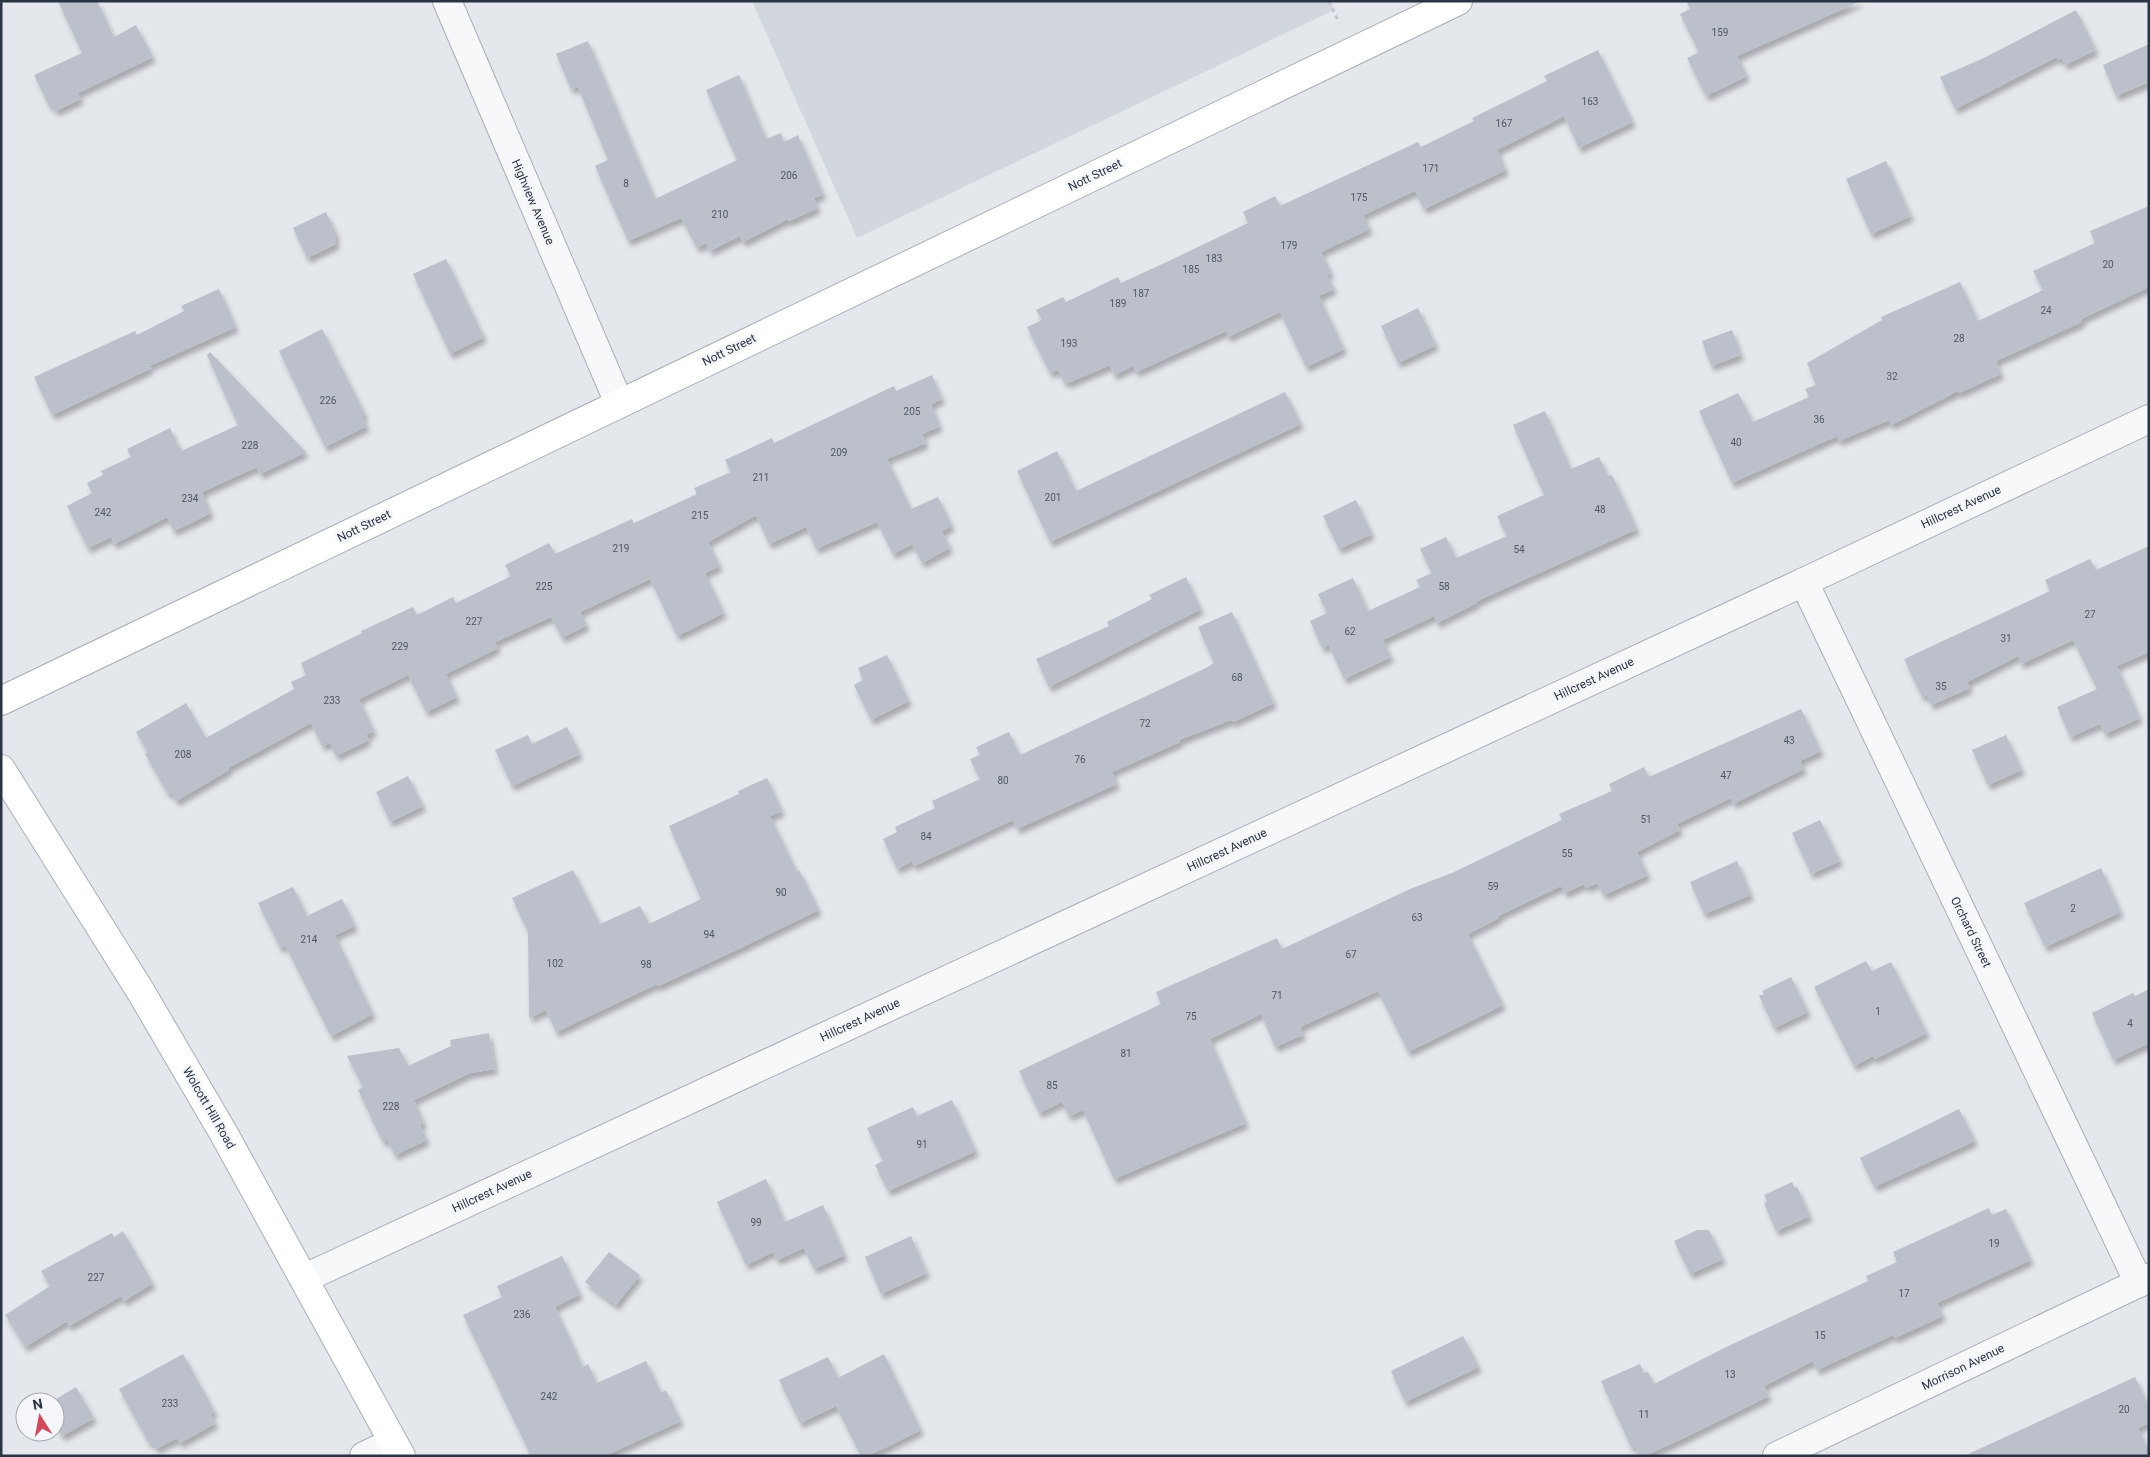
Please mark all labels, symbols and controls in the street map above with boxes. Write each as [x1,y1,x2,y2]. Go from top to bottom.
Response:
house number: 159 [1712,27,1728,38]
house number: 163 [1582,96,1598,107]
house number: 167 [1496,118,1513,129]
street label: Nott Street [1066,156,1124,194]
street label: Highview Avenue [509,157,557,247]
house number: 171 [1423,163,1439,174]
house number: 206 [781,170,798,181]
house number: 8 [623,178,629,189]
house number: 175 [1351,192,1368,203]
house number: 210 [712,209,729,220]
house number: 179 [1281,240,1297,251]
house number: 183 [1206,253,1222,264]
house number: 20 [2102,259,2114,270]
house number: 185 [1183,264,1200,275]
house number: 187 [1133,288,1150,299]
house number: 189 [1110,298,1126,309]
house number: 24 [2040,305,2052,316]
street label: Nott Street [700,331,758,369]
house number: 28 [1953,333,1965,344]
house number: 193 [1061,338,1077,349]
house number: 32 [1886,371,1898,382]
house number: 226 [320,395,337,406]
house number: 205 [904,406,921,417]
house number: 36 [1813,414,1825,425]
house number: 40 [1730,437,1742,448]
house number: 228 [242,440,259,451]
house number: 209 [831,447,847,458]
house number: 211 [753,472,769,483]
street label: Hillcrest Avenue [1919,482,2003,532]
house number: 201 [1045,492,1061,503]
house number: 234 [182,493,199,504]
house number: 48 [1594,504,1606,515]
house number: 242 [95,507,112,518]
street label: Nott Street [335,507,393,545]
house number: 215 [692,510,709,521]
house number: 219 [613,543,629,554]
house number: 54 [1513,544,1525,555]
house number: 225 [536,581,553,592]
house number: 58 [1438,581,1450,592]
house number: 27 [2084,609,2096,620]
house number: 227 [466,616,483,627]
house number: 62 [1344,626,1356,637]
house number: 31 [2000,633,2012,644]
house number: 229 [392,641,408,652]
street label: Hillcrest Avenue [1552,654,1636,704]
house number: 68 [1231,672,1243,683]
house number: 35 [1935,681,1947,692]
house number: 233 [324,695,340,706]
house number: 72 [1139,718,1151,729]
house number: 43 [1783,735,1795,746]
house number: 208 [175,749,192,760]
house number: 76 [1074,754,1086,765]
house number: 47 [1720,770,1732,781]
house number: 80 [997,775,1009,786]
house number: 51 [1640,814,1652,825]
street label: Hillcrest Avenue [1185,825,1269,875]
house number: 84 [920,831,932,842]
house number: 55 [1561,848,1573,859]
house number: 59 [1487,881,1499,892]
house number: 90 [775,887,787,898]
street label: Orchard Street [1948,894,1994,970]
house number: 2 [2070,903,2076,914]
house number: 63 [1411,912,1423,923]
house number: 94 [703,929,715,940]
house number: 214 [301,934,318,945]
house number: 67 [1345,949,1357,960]
house number: 102 [547,958,564,969]
house number: 98 [640,959,652,970]
house number: 71 [1271,990,1283,1001]
street label: Hillcrest Avenue [818,995,902,1045]
house number: 1 [1875,1006,1881,1017]
house number: 75 [1185,1011,1197,1022]
house number: 4 [2127,1018,2133,1029]
house number: 81 [1120,1048,1132,1059]
street label: Wolcott Hill Road [180,1065,238,1151]
house number: 85 [1046,1080,1058,1091]
house number: 228 [383,1101,400,1112]
house number: 91 [916,1139,928,1150]
street label: Hillcrest Avenue [450,1166,534,1216]
house number: 99 [750,1217,762,1228]
house number: 19 [1988,1238,2000,1249]
house number: 227 [88,1272,105,1283]
house number: 17 [1898,1288,1910,1299]
house number: 236 [514,1309,531,1320]
house number: 15 [1814,1330,1826,1341]
street label: Morrison Avenue [1919,1341,2007,1393]
house number: 13 [1724,1369,1736,1380]
house number: 242 [541,1391,558,1402]
north arrow [15,1392,65,1442]
text: N [31,1395,44,1413]
house number: 233 [162,1398,178,1409]
house number: 20 [2118,1404,2130,1415]
house number: 11 [1638,1409,1650,1420]

